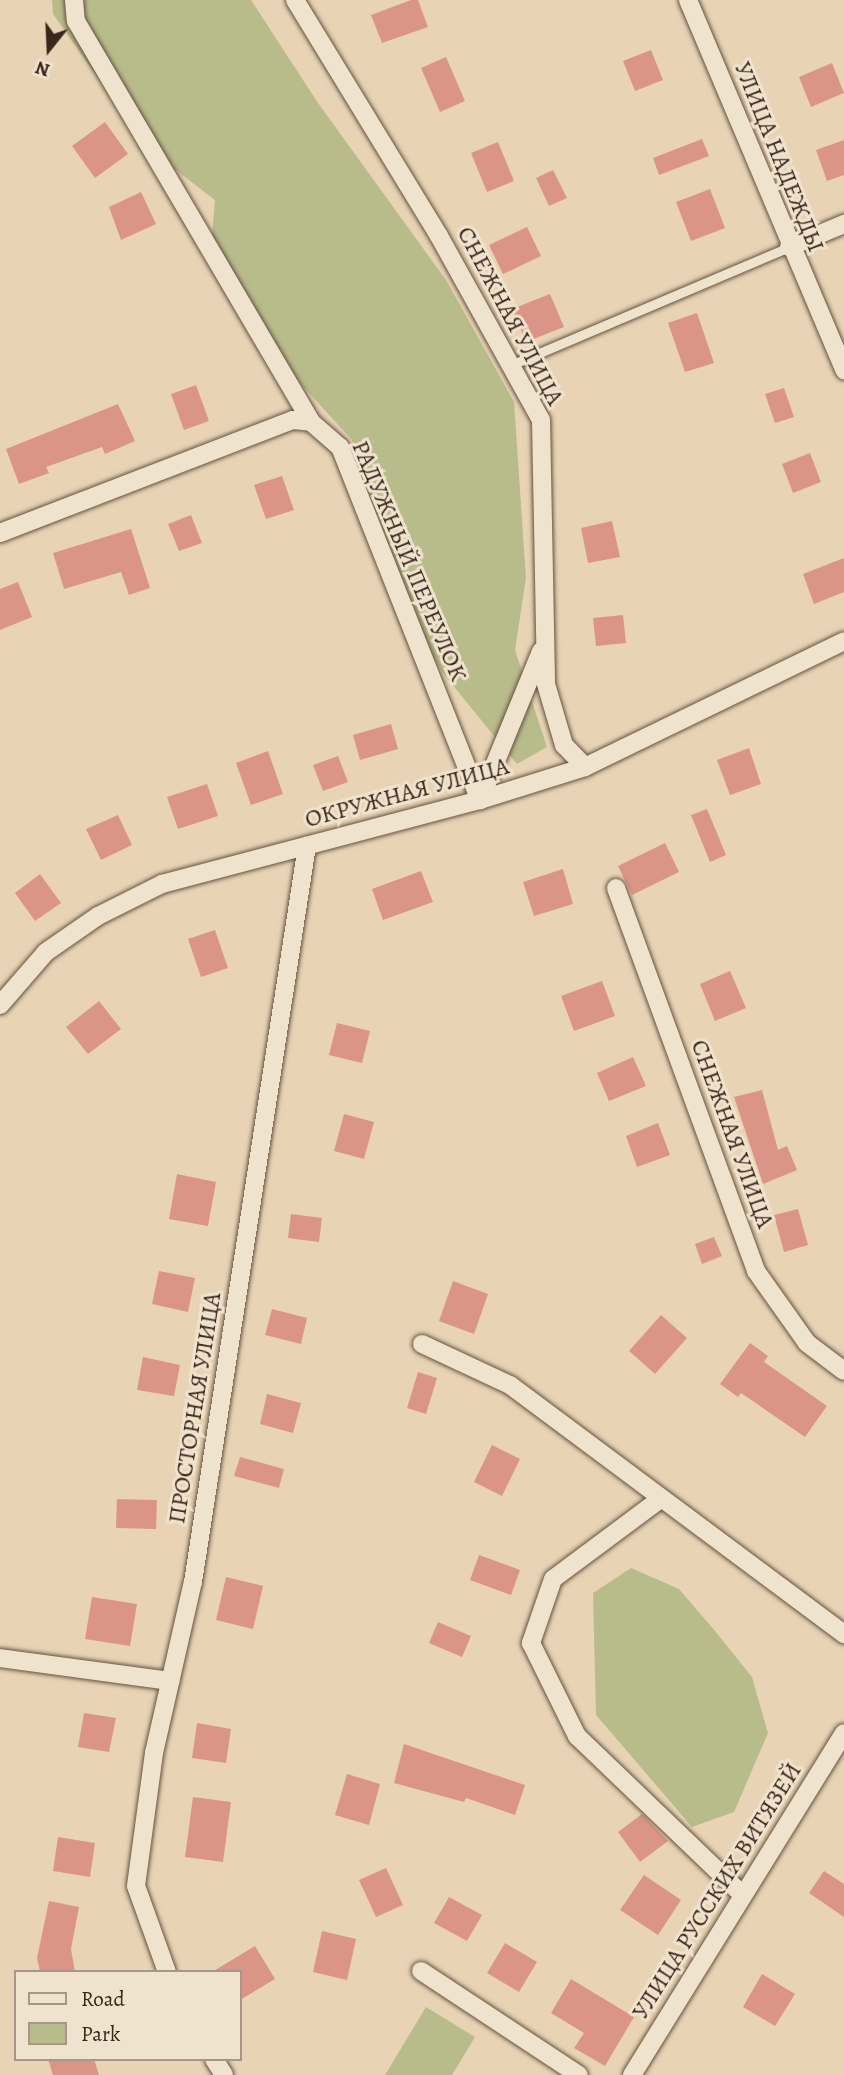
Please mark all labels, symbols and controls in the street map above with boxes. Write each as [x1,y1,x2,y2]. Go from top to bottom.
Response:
north arrow [14,14,84,84]
text: N [32,54,53,83]
street label: УЛИЦА НАДЕЖДЫ [728,58,830,256]
street label: СНЕЖНАЯ УЛИЦА [451,222,569,410]
street label: РАДУЖНЫЙ ПЕРЕУЛОК [345,436,473,686]
street label: ОКРУЖНАЯ УЛИЦА [302,752,512,834]
street label: СНЕЖНАЯ УЛИЦА [685,1036,779,1232]
street label: ПРОСТОРНАЯ УЛИЦА [163,1290,227,1526]
street label: УЛИЦА РУССКИХ ВИТЯЗЕЙ [626,1757,808,2025]
legend [14,1970,242,2061]
text: Road [81,1985,125,2013]
text: Park [81,2020,120,2048]

